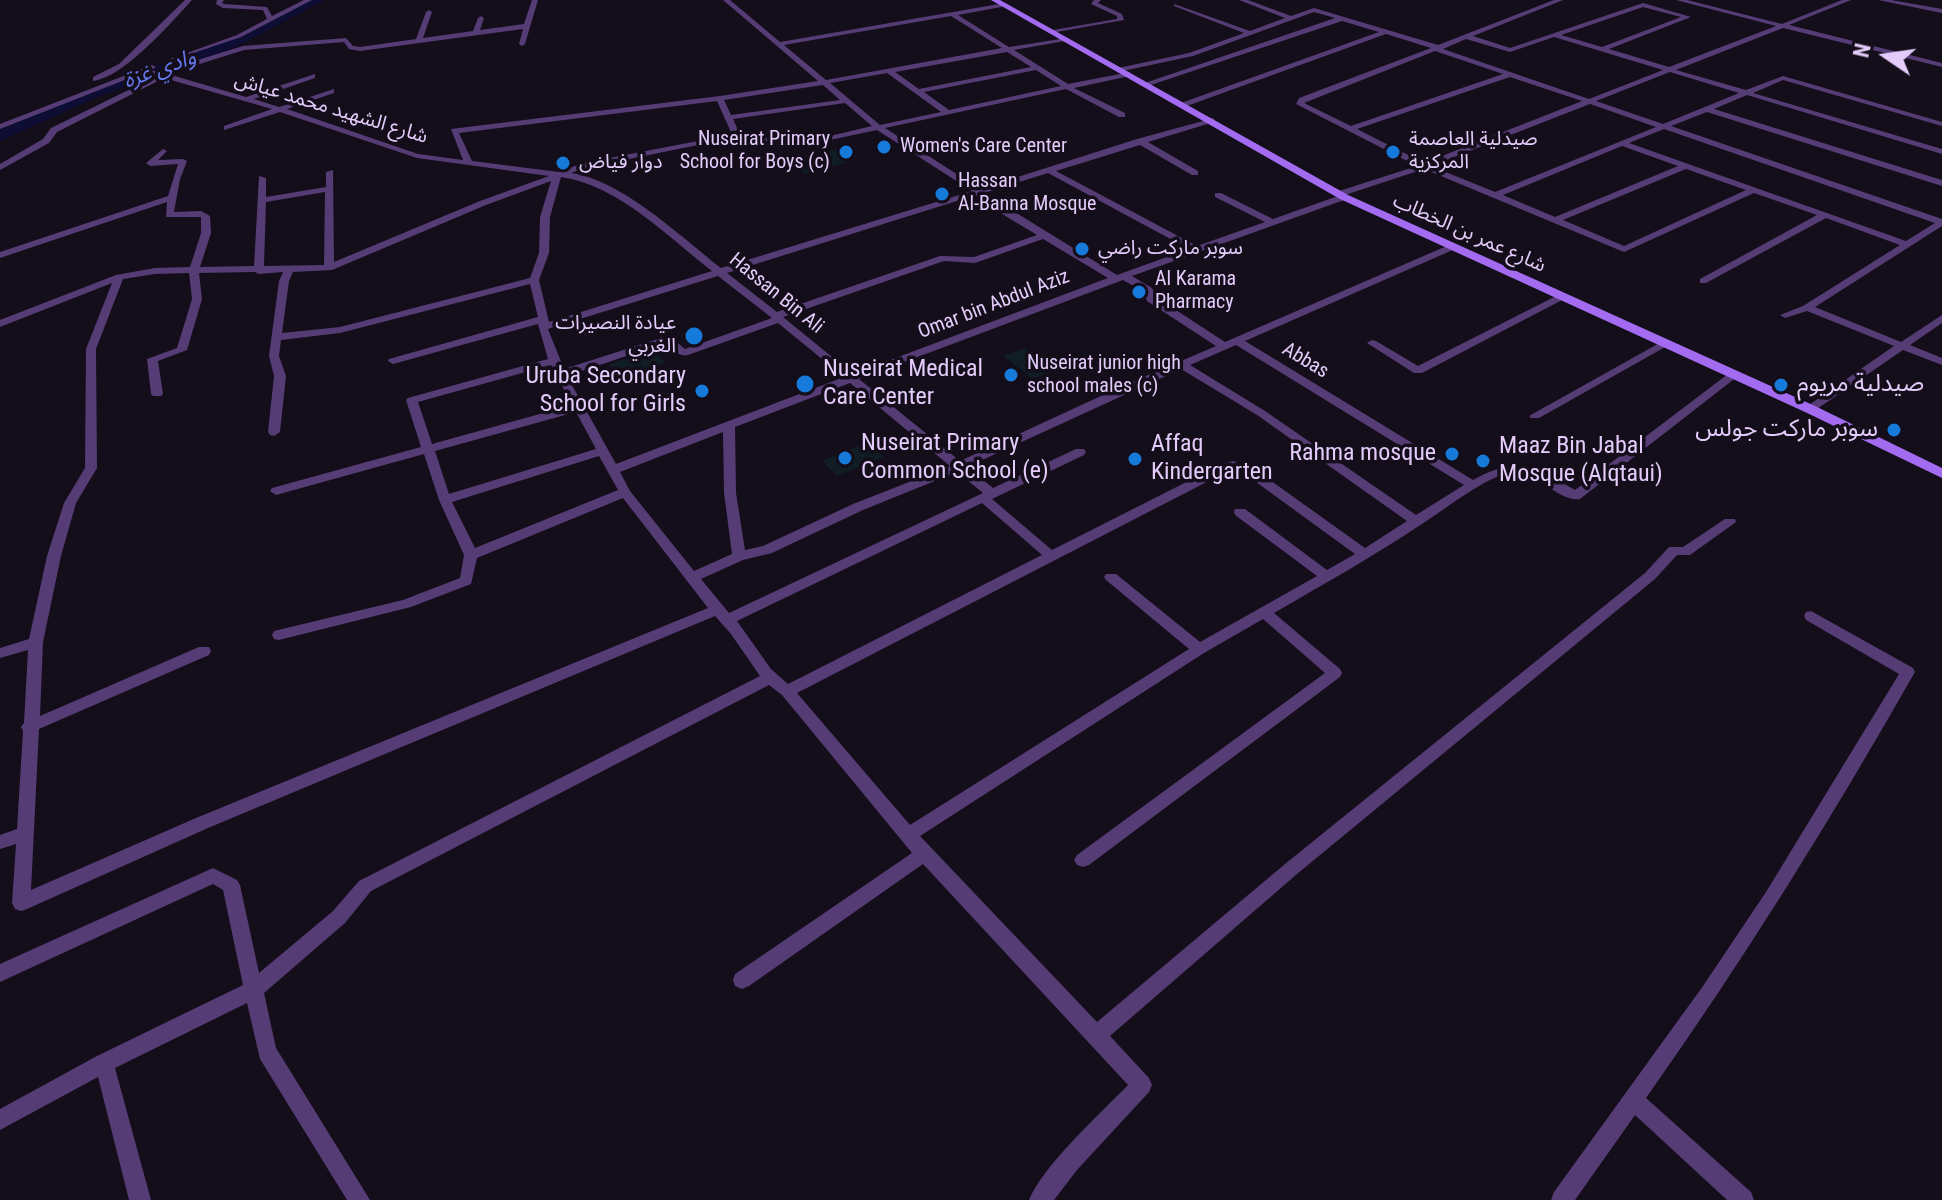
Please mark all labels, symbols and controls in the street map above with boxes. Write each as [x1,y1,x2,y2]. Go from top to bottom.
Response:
north arrow [1846,16,1926,96]
text: N [1848,41,1876,60]
water label: وادي غزة [120,45,200,95]
street label: شارع الشهيد محمد عياش [231,68,431,150]
place label: Nuseirat Primary School for Boys (c) [680,128,830,175]
place label: صيدلية العاصمة المركزية [1409,128,1538,175]
place label: Women's Care Center [900,135,1067,159]
marker: Women's Care Center [875,138,893,156]
marker: Nuseirat Primary School for Boys (c) [837,143,855,161]
marker: صيدلية العاصمة المركزية [1384,143,1402,161]
place label: دوار فياض [579,151,663,175]
marker: دوار فياض [554,154,572,172]
place label: Hassan Al-Banna Mosque [958,170,1096,217]
marker: Hassan Al-Banna Mosque [933,185,951,203]
street label: شارع عمر بن الخطاب [1389,190,1549,278]
place label: سوبر ماركت راضي [1098,237,1243,261]
marker: سوبر ماركت راضي [1073,240,1091,258]
street label: Hassan Bin Ali [724,249,828,339]
street label: Omar bin Abdul Aziz [915,265,1073,345]
place label: Al Karama Pharmacy [1155,268,1236,315]
marker: Al Karama Pharmacy [1130,283,1148,301]
place label: عيادة النصيرات الغربي [555,312,676,359]
marker: عيادة النصيرات الغربي [683,325,705,347]
street label: Abbas [1277,338,1333,384]
place label: Nuseirat junior high school males (c) [1027,352,1181,399]
place label: Nuseirat Medical Care Center [823,356,983,412]
place label: Uruba Secondary School for Girls [525,363,686,419]
marker: Nuseirat junior high school males (c) [1002,366,1020,384]
place label: صيدلية مريوم [1797,371,1924,399]
marker: Nuseirat Medical Care Center [794,373,816,395]
marker: صيدلية مريوم [1772,376,1790,394]
marker: Uruba Secondary School for Girls [693,382,711,400]
place label: سوبر ماركت جولس [1695,416,1878,444]
marker: سوبر ماركت جولس [1885,421,1903,439]
place label: Nuseirat Primary Common School (e) [861,430,1049,486]
place label: Affaq Kindergarten [1151,431,1273,487]
place label: Maaz Bin Jabal Mosque (Alqtaui) [1499,433,1663,489]
place label: Rahma mosque [1289,440,1436,468]
marker: Rahma mosque [1443,445,1461,463]
marker: Nuseirat Primary Common School (e) [836,449,854,467]
marker: Affaq Kindergarten [1126,450,1144,468]
marker: Maaz Bin Jabal Mosque (Alqtaui) [1474,452,1492,470]

